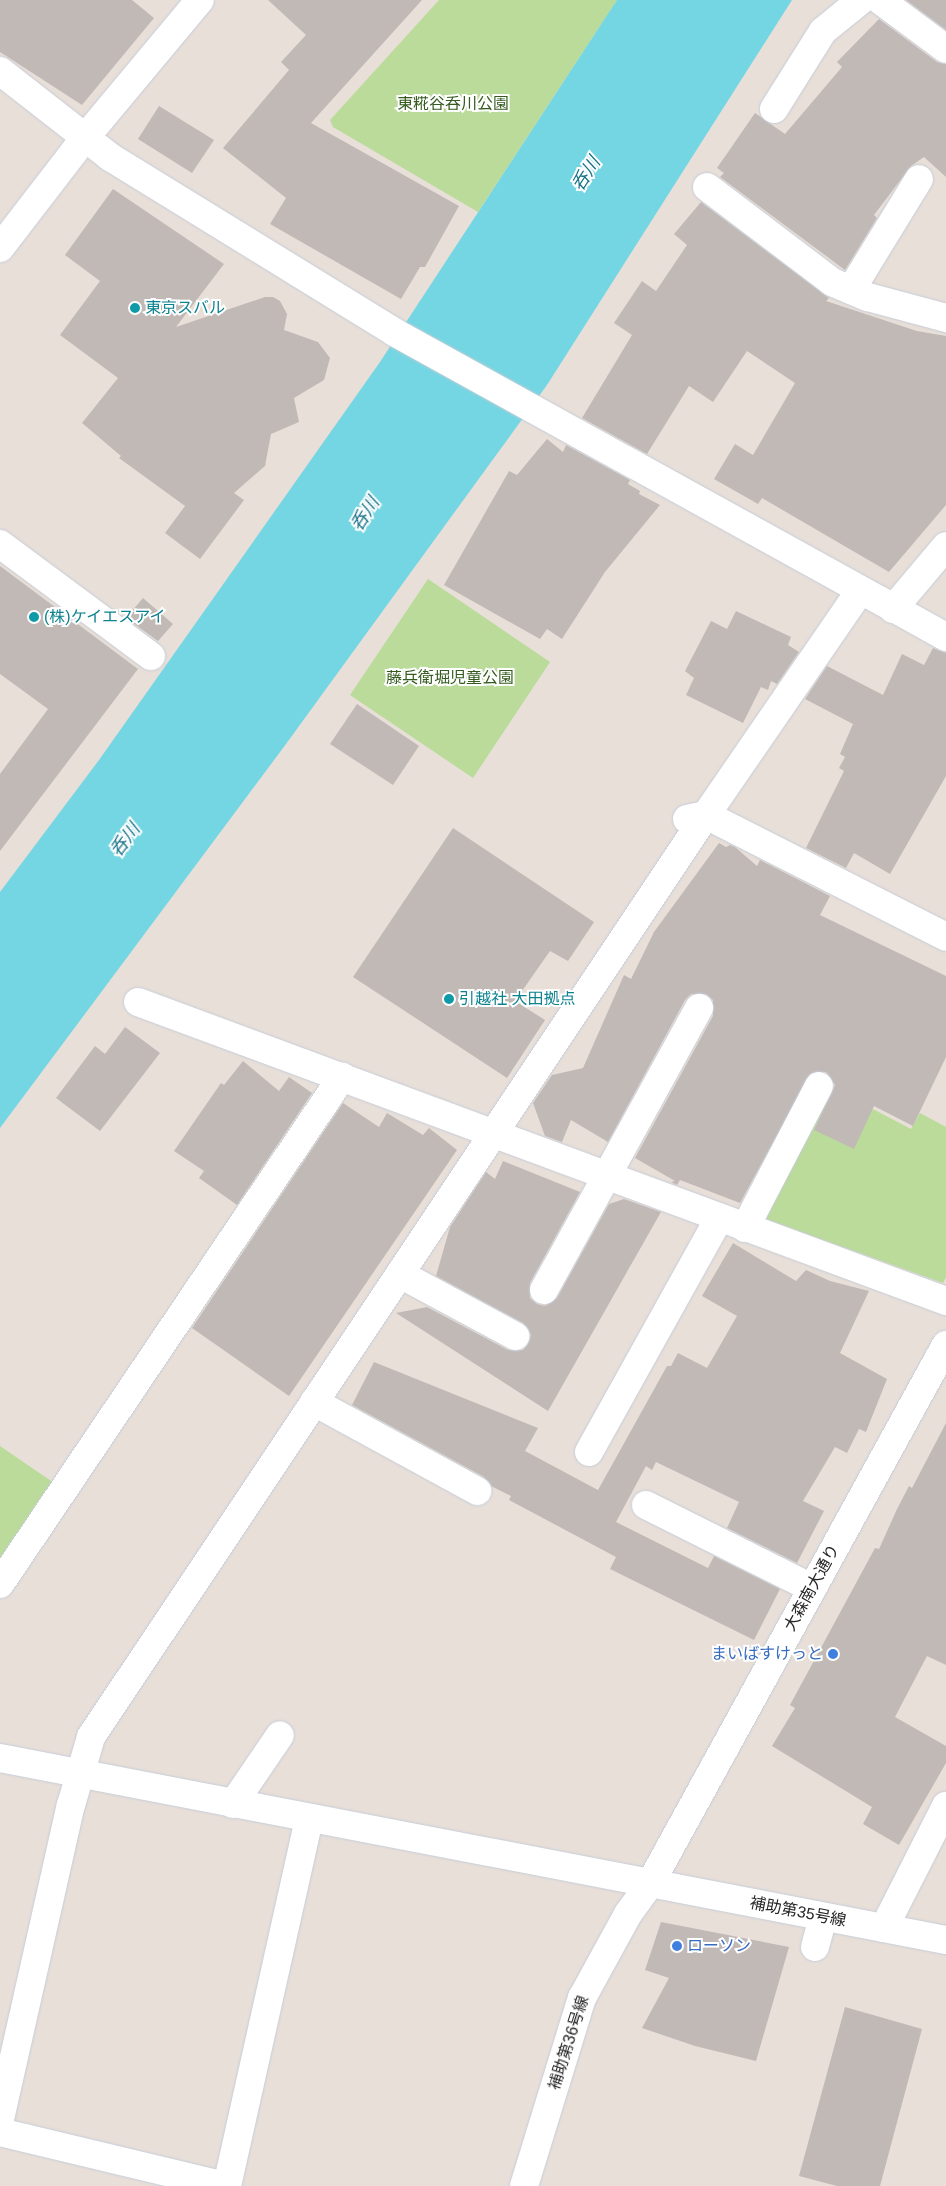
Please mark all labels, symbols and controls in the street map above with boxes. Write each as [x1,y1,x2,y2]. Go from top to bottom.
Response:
park label: 東糀谷呑川公園 [397,94,509,114]
water label: 呑川 [567,153,605,195]
place label: 東京スバル [145,298,225,318]
marker: 東京スバル [129,302,141,314]
water label: 呑川 [346,493,384,535]
place label: (株)ケイエスアイ [44,607,167,627]
marker: (株)ケイエスアイ [28,611,40,623]
park label: 藤兵衛堀児童公園 [386,668,514,688]
water label: 呑川 [106,819,144,861]
place label: 引越社 大田拠点 [459,989,575,1009]
marker: 引越社 大田拠点 [443,993,455,1005]
street label: 大森南大通り [780,1541,844,1635]
place label: まいばすけっと [711,1644,823,1664]
marker: まいばすけっと [827,1648,839,1660]
street label: 補助第35号線 [748,1893,848,1931]
place label: ローソン [687,1936,751,1956]
marker: ローソン [671,1940,683,1952]
street label: 補助第36号線 [545,1994,593,2092]

